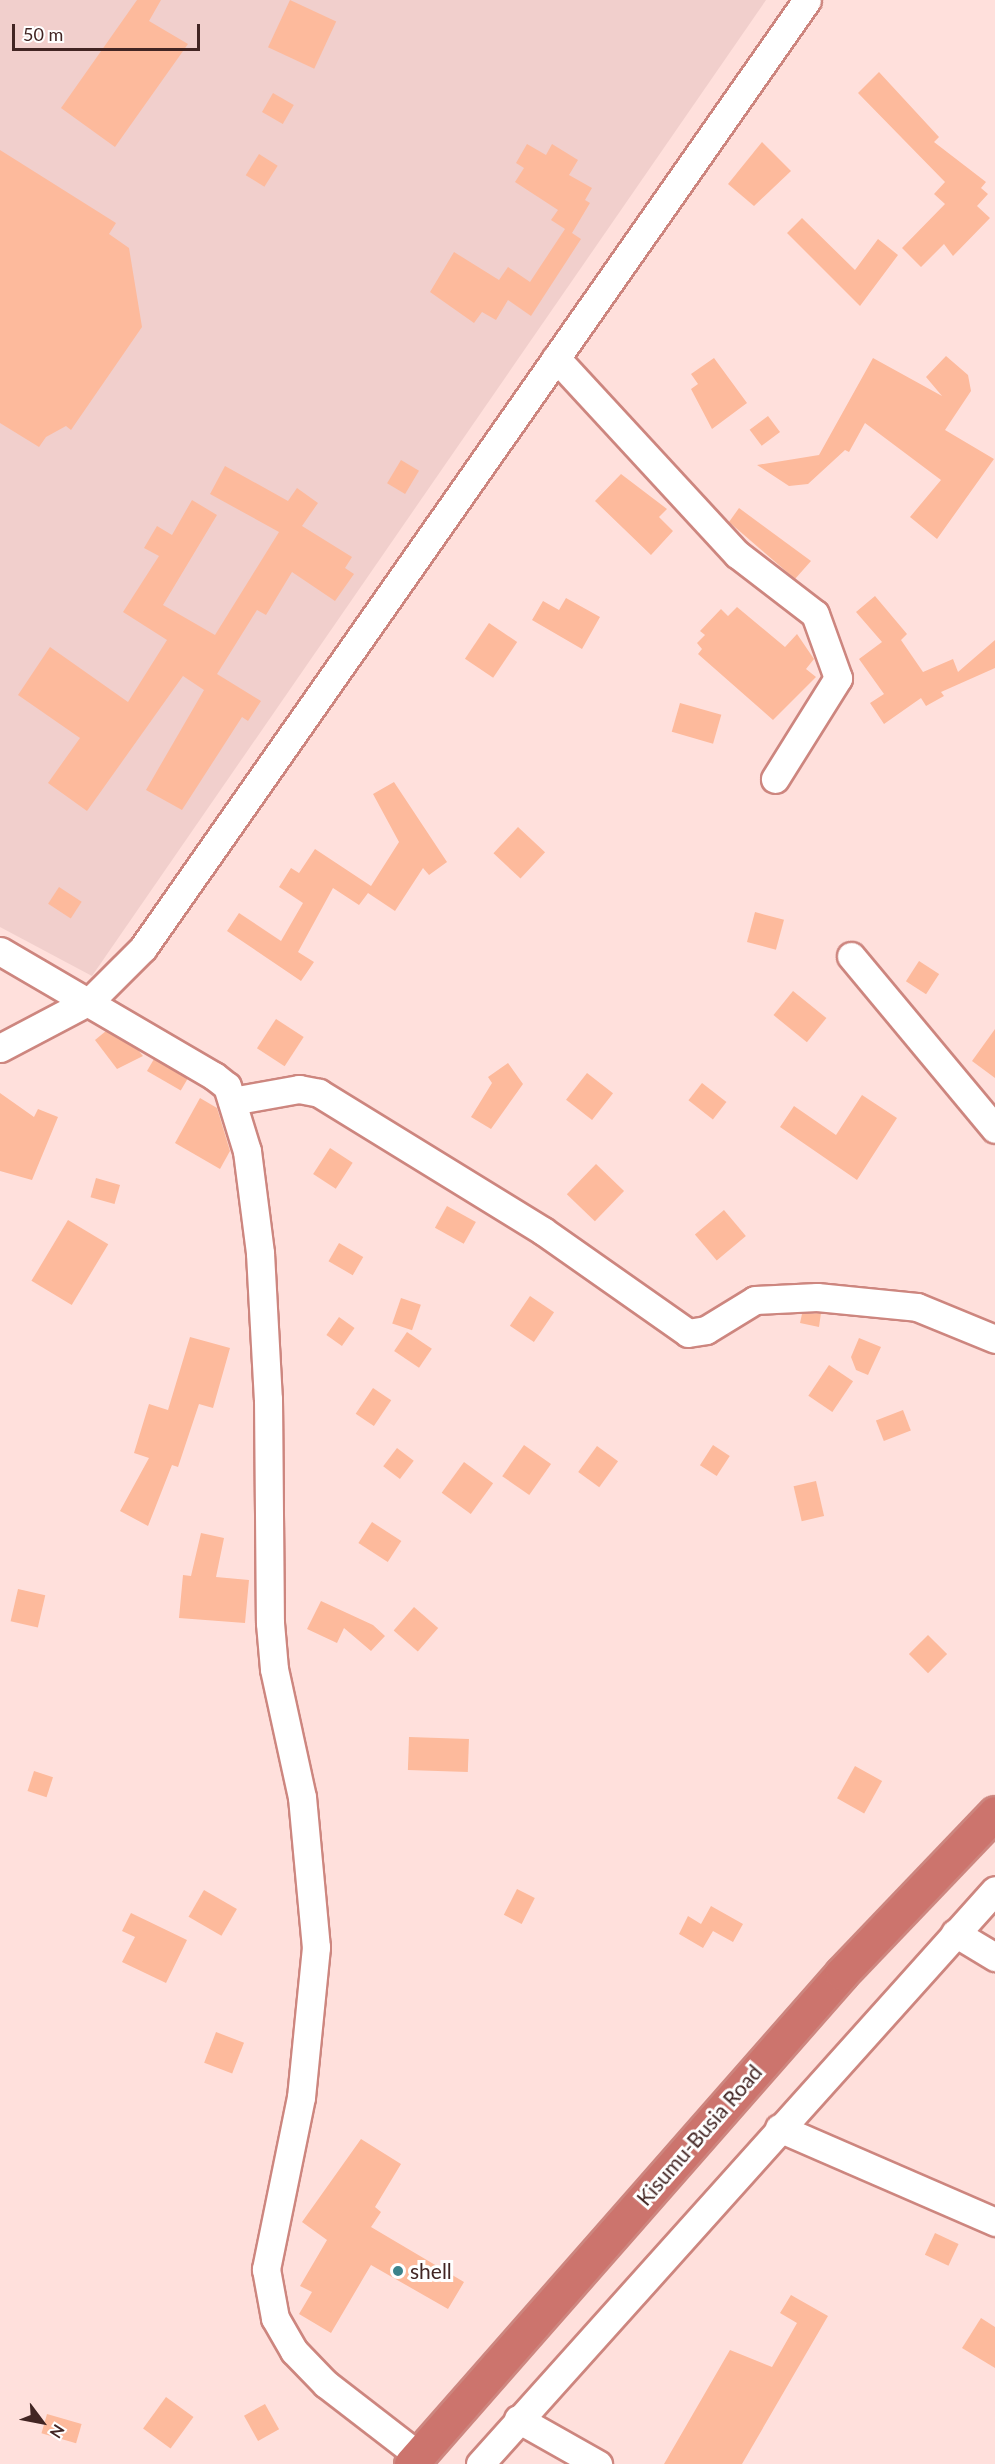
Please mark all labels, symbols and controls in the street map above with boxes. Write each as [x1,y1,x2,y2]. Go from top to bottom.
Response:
scale bar [15,12,202,50]
text: 50 m [23,23,63,45]
street label: Kisumu-Busia Road [631,2060,767,2210]
place label: shell [410,2258,452,2284]
marker: shell [391,2264,405,2278]
north arrow [12,2392,72,2452]
text: N [46,2422,69,2442]

